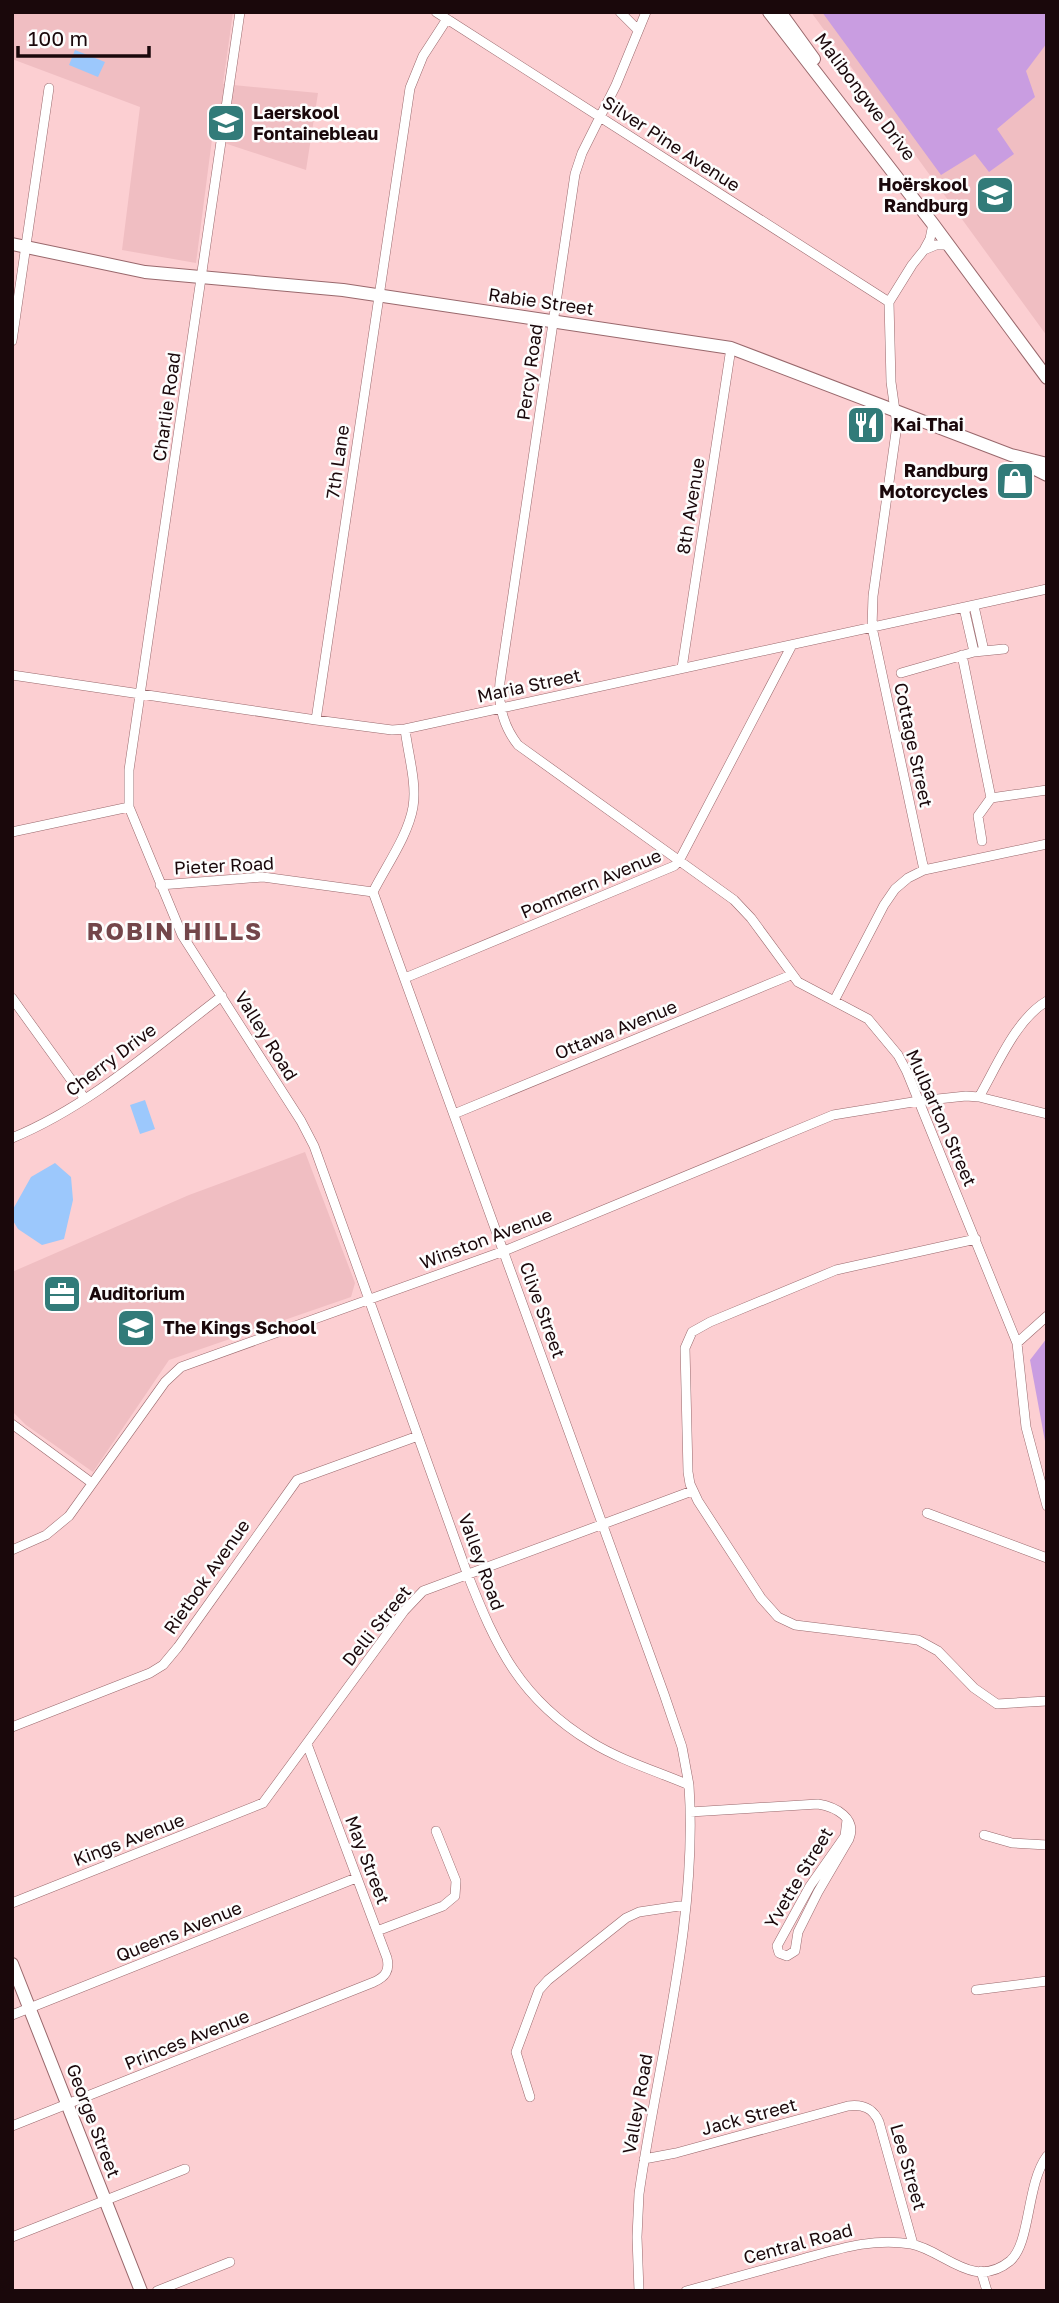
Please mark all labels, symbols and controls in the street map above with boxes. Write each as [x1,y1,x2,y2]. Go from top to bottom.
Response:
scale bar [18,14,149,58]
text: 100 m [28,25,88,51]
street label: Malibongwe Drive [811,28,921,165]
street label: Silver Pine Avenue [599,90,744,196]
place label: Laerskool Fontainebleau [253,101,378,144]
school or university icon: Laerskool Fontainebleau [205,102,247,144]
place label: Hoërskool Randburg [878,173,968,216]
school or university icon: Hoërskool Randburg [974,174,1016,216]
street label: Rabie Street [487,283,595,319]
street label: Percy Road [511,322,547,421]
street label: Charlie Road [147,351,185,463]
restaurant icon: Kai Thai [845,404,887,446]
place label: Kai Thai [893,413,964,435]
street label: 7th Lane [321,423,353,500]
street label: 8th Avenue [672,456,708,556]
place label: Randburg Motorcycles [879,459,988,502]
shop icon: Randburg Motorcycles [994,460,1036,502]
street label: Maria Street [475,663,583,707]
street label: Cottage Street [890,681,938,809]
street label: Pommern Avenue [517,843,664,923]
street label: Pieter Road [173,851,275,879]
district label: ROBIN HILLS [87,916,263,945]
street label: Valley Road [231,987,303,1084]
street label: Ottawa Avenue [551,995,680,1064]
street label: Cherry Drive [61,1018,160,1100]
street label: Mulbarton Street [902,1046,982,1189]
street label: Winston Avenue [416,1203,555,1273]
street label: Clive Street [515,1259,571,1361]
office icon: Auditorium [41,1273,83,1315]
place label: Auditorium [89,1282,185,1304]
school or university icon: The Kings School [115,1307,157,1349]
place label: The Kings School [163,1316,316,1338]
street label: Valley Road [454,1510,510,1613]
street label: Rietbok Avenue [159,1515,254,1638]
street label: Delli Street [337,1581,415,1670]
street label: Kings Avenue [70,1808,187,1870]
street label: May Street [341,1812,395,1907]
street label: Yvette Street [759,1823,837,1932]
street label: Queens Avenue [112,1896,245,1966]
street label: Princes Avenue [121,2004,252,2074]
street label: Valley Road [617,2052,657,2156]
street label: George Street [62,2061,126,2181]
street label: Jack Street [699,2093,799,2139]
street label: Lee Street [886,2121,932,2212]
street label: Central Road [741,2218,855,2268]

